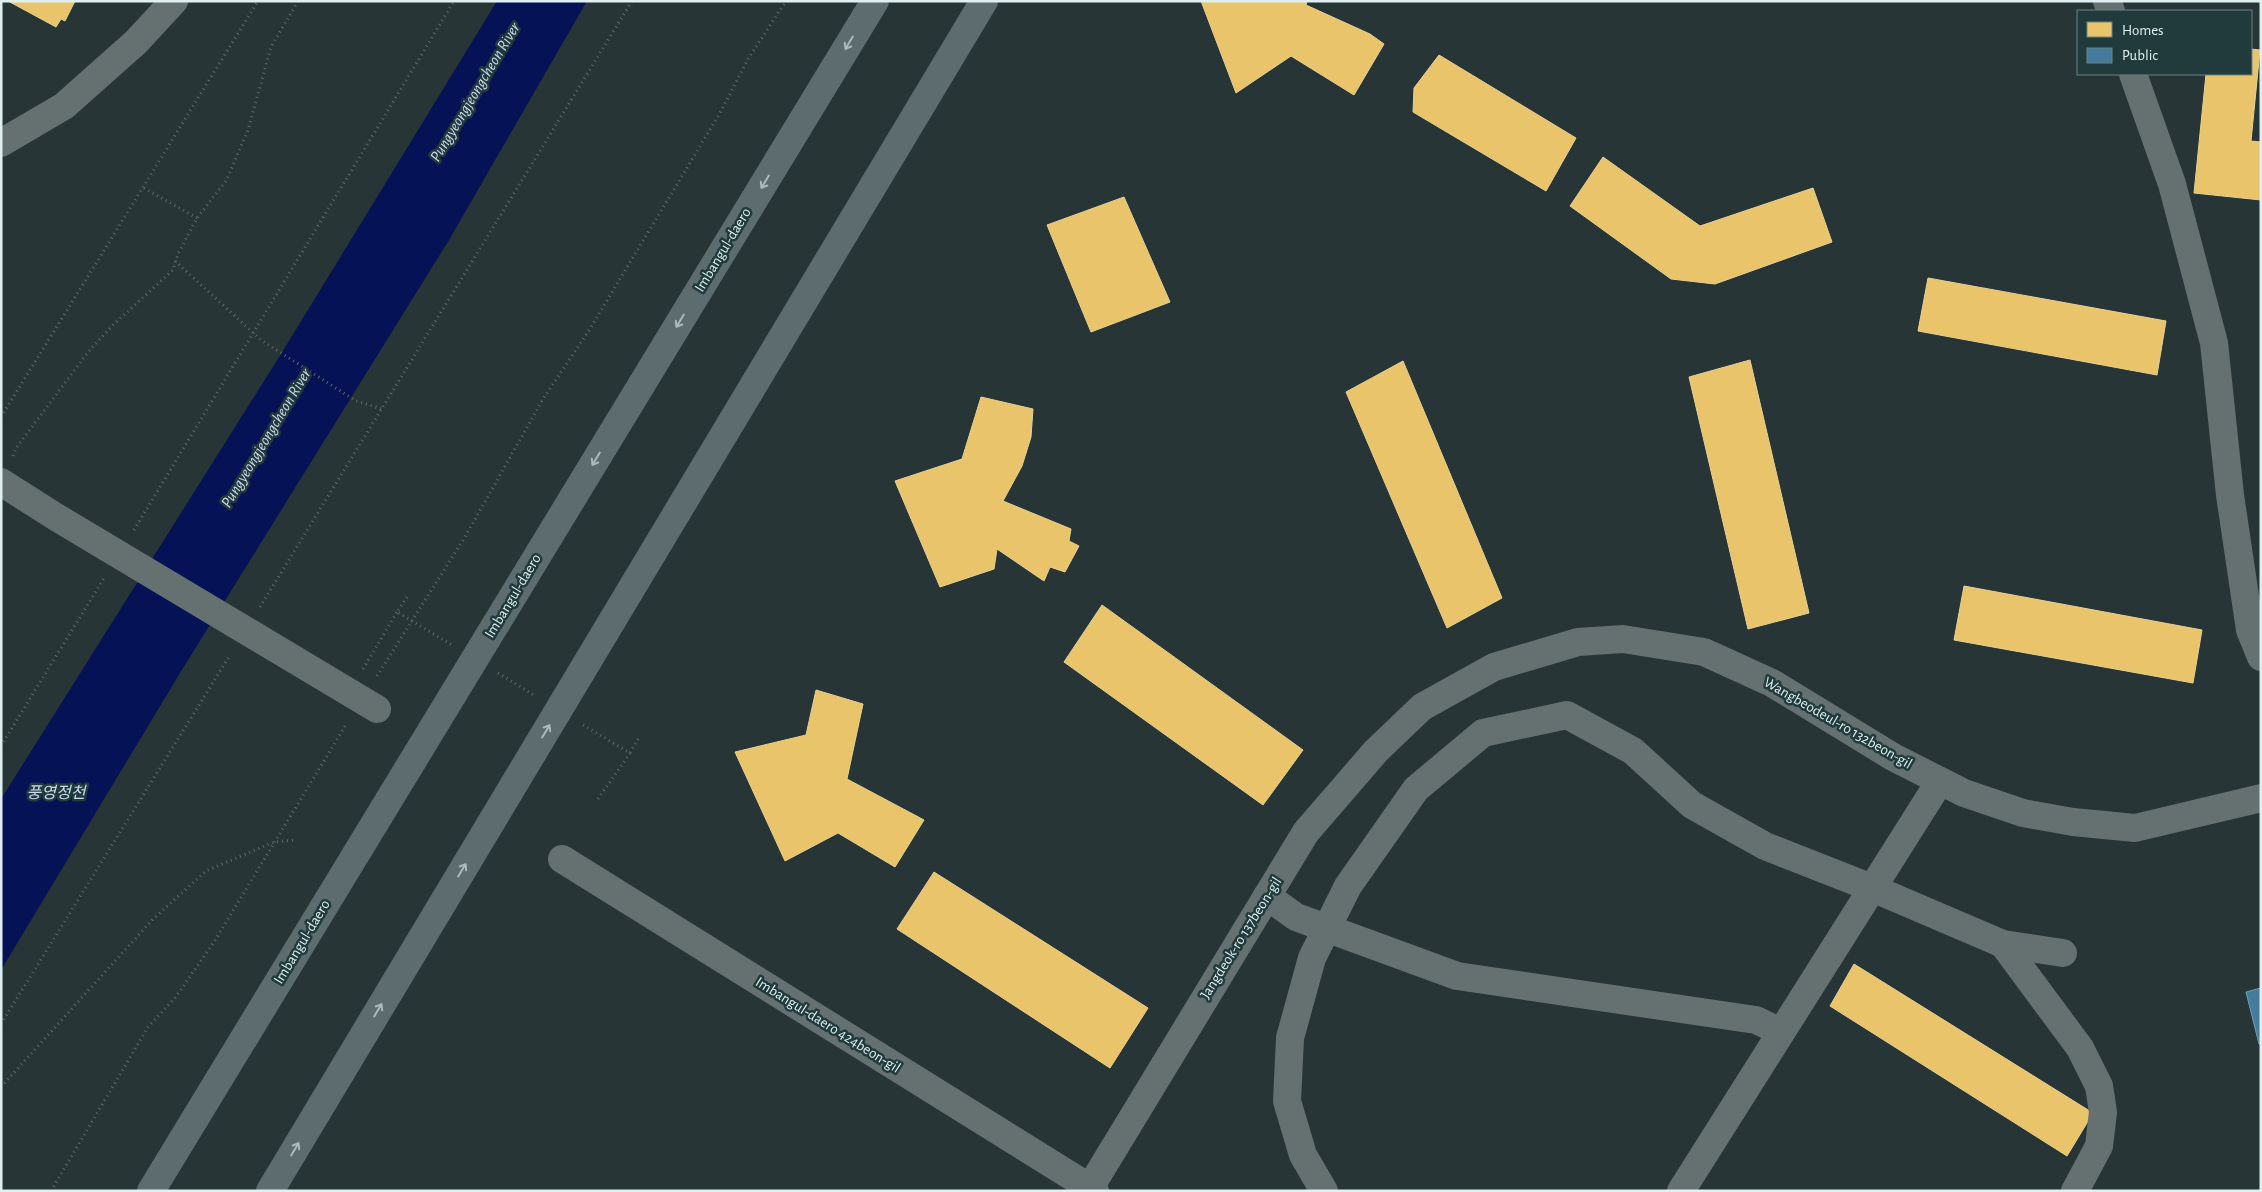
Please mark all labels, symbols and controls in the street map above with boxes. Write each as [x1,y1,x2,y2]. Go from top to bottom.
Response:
legend [2077,10,2252,75]
water label: Pungyeongjeongcheon River [427,19,524,165]
text: Homes [2122,23,2164,38]
one-way arrow [844,35,854,49]
text: Public [2122,48,2158,63]
one-way arrow [759,174,769,188]
street label: Imbangul-daero [692,205,754,295]
one-way arrow [675,313,685,327]
water label: Pungyeongjeongcheon River [218,365,315,511]
one-way arrow [590,452,600,466]
street label: Imbangul-daero [482,551,544,641]
street label: Wangbeodeul-ro 132beon-gil [1761,674,1915,772]
one-way arrow [541,725,551,739]
water label: 풍영정천 [27,784,88,801]
one-way arrow [458,864,468,878]
street label: Jangdeok-ro 137beon-gil [1197,875,1285,1001]
street label: Imbangul-daero [271,897,333,987]
street label: Imbangul-daero 424beon-gil [753,974,903,1076]
one-way arrow [374,1003,384,1017]
one-way arrow [290,1142,300,1156]

